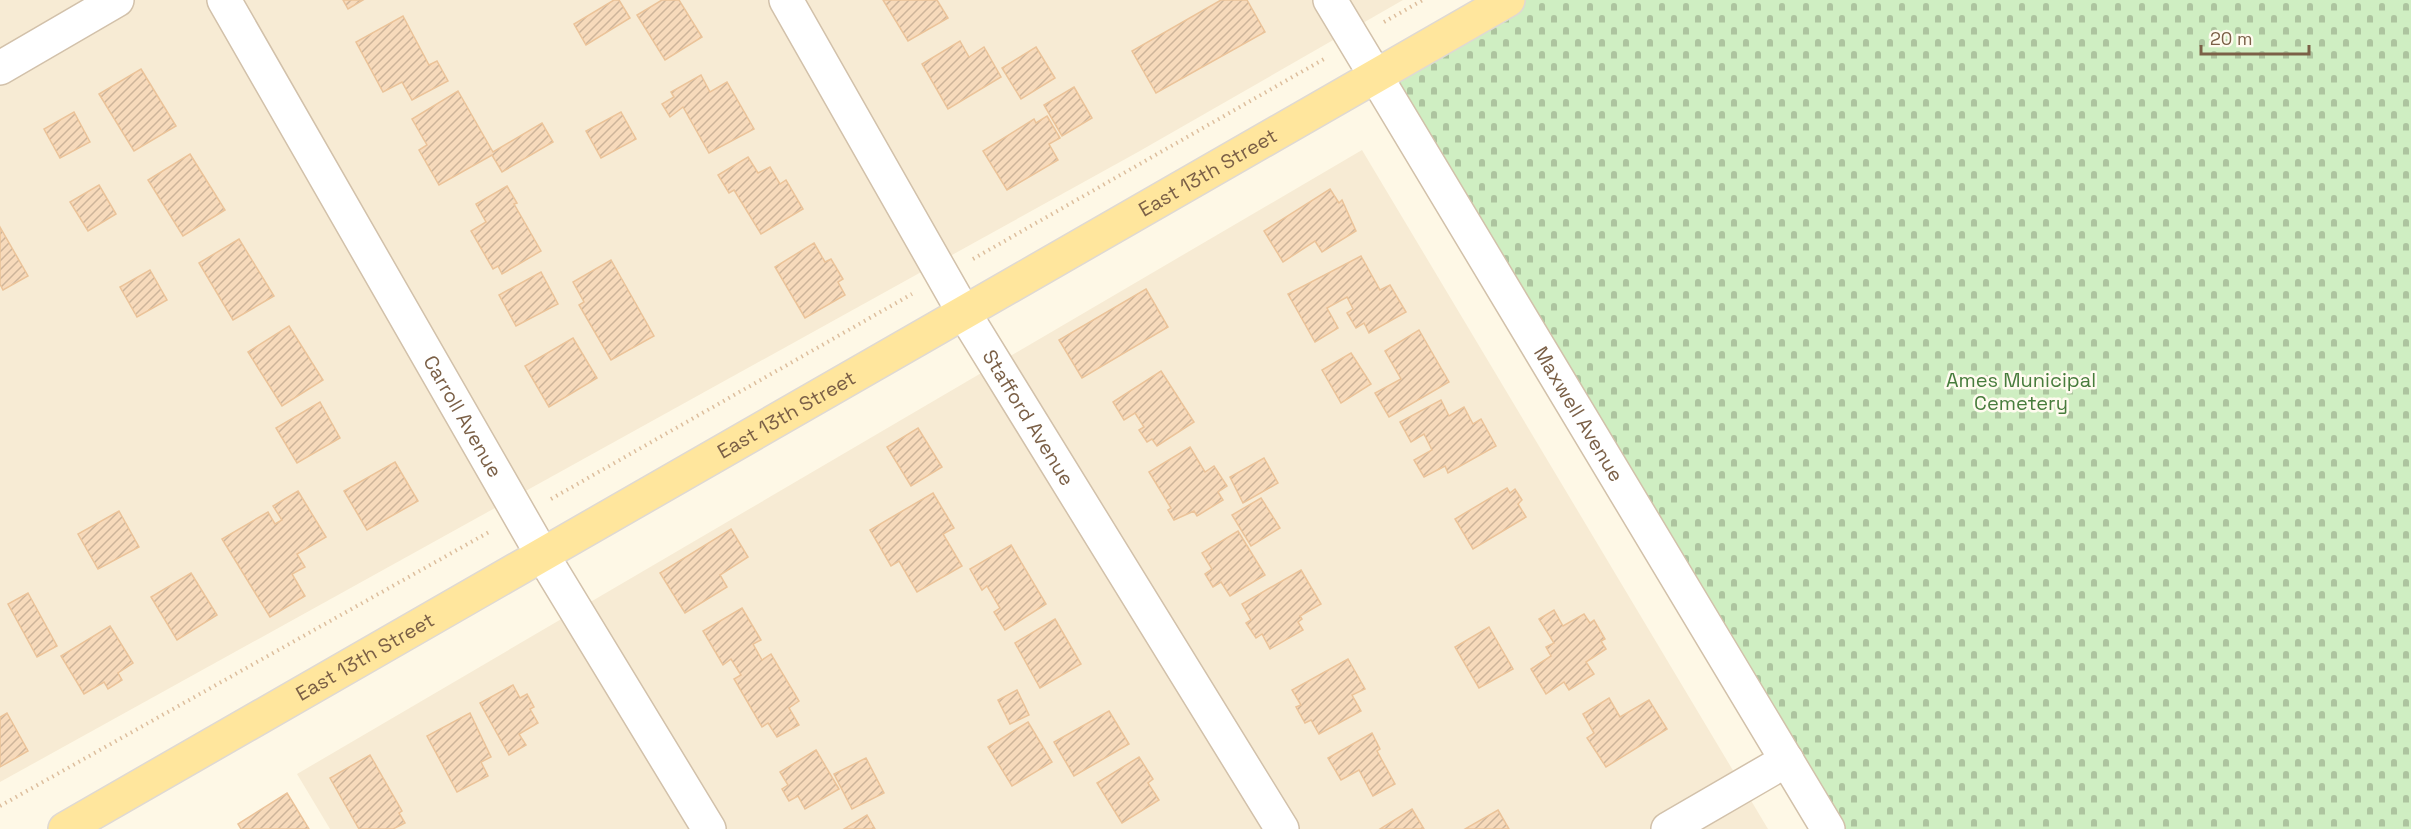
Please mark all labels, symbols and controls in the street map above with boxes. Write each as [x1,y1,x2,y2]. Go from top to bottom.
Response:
scale bar [2201,18,2309,56]
text: 20 m [2210,27,2253,50]
street label: East 13th Street [1134,122,1282,222]
street label: Maxwell Avenue [1528,341,1629,487]
street label: Stafford Avenue [977,345,1080,490]
street label: Carroll Avenue [418,351,508,482]
street label: East 13th Street [712,365,860,465]
park label: Ames Municipal Cemetery [1946,367,2096,416]
street label: East 13th Street [291,607,439,707]

